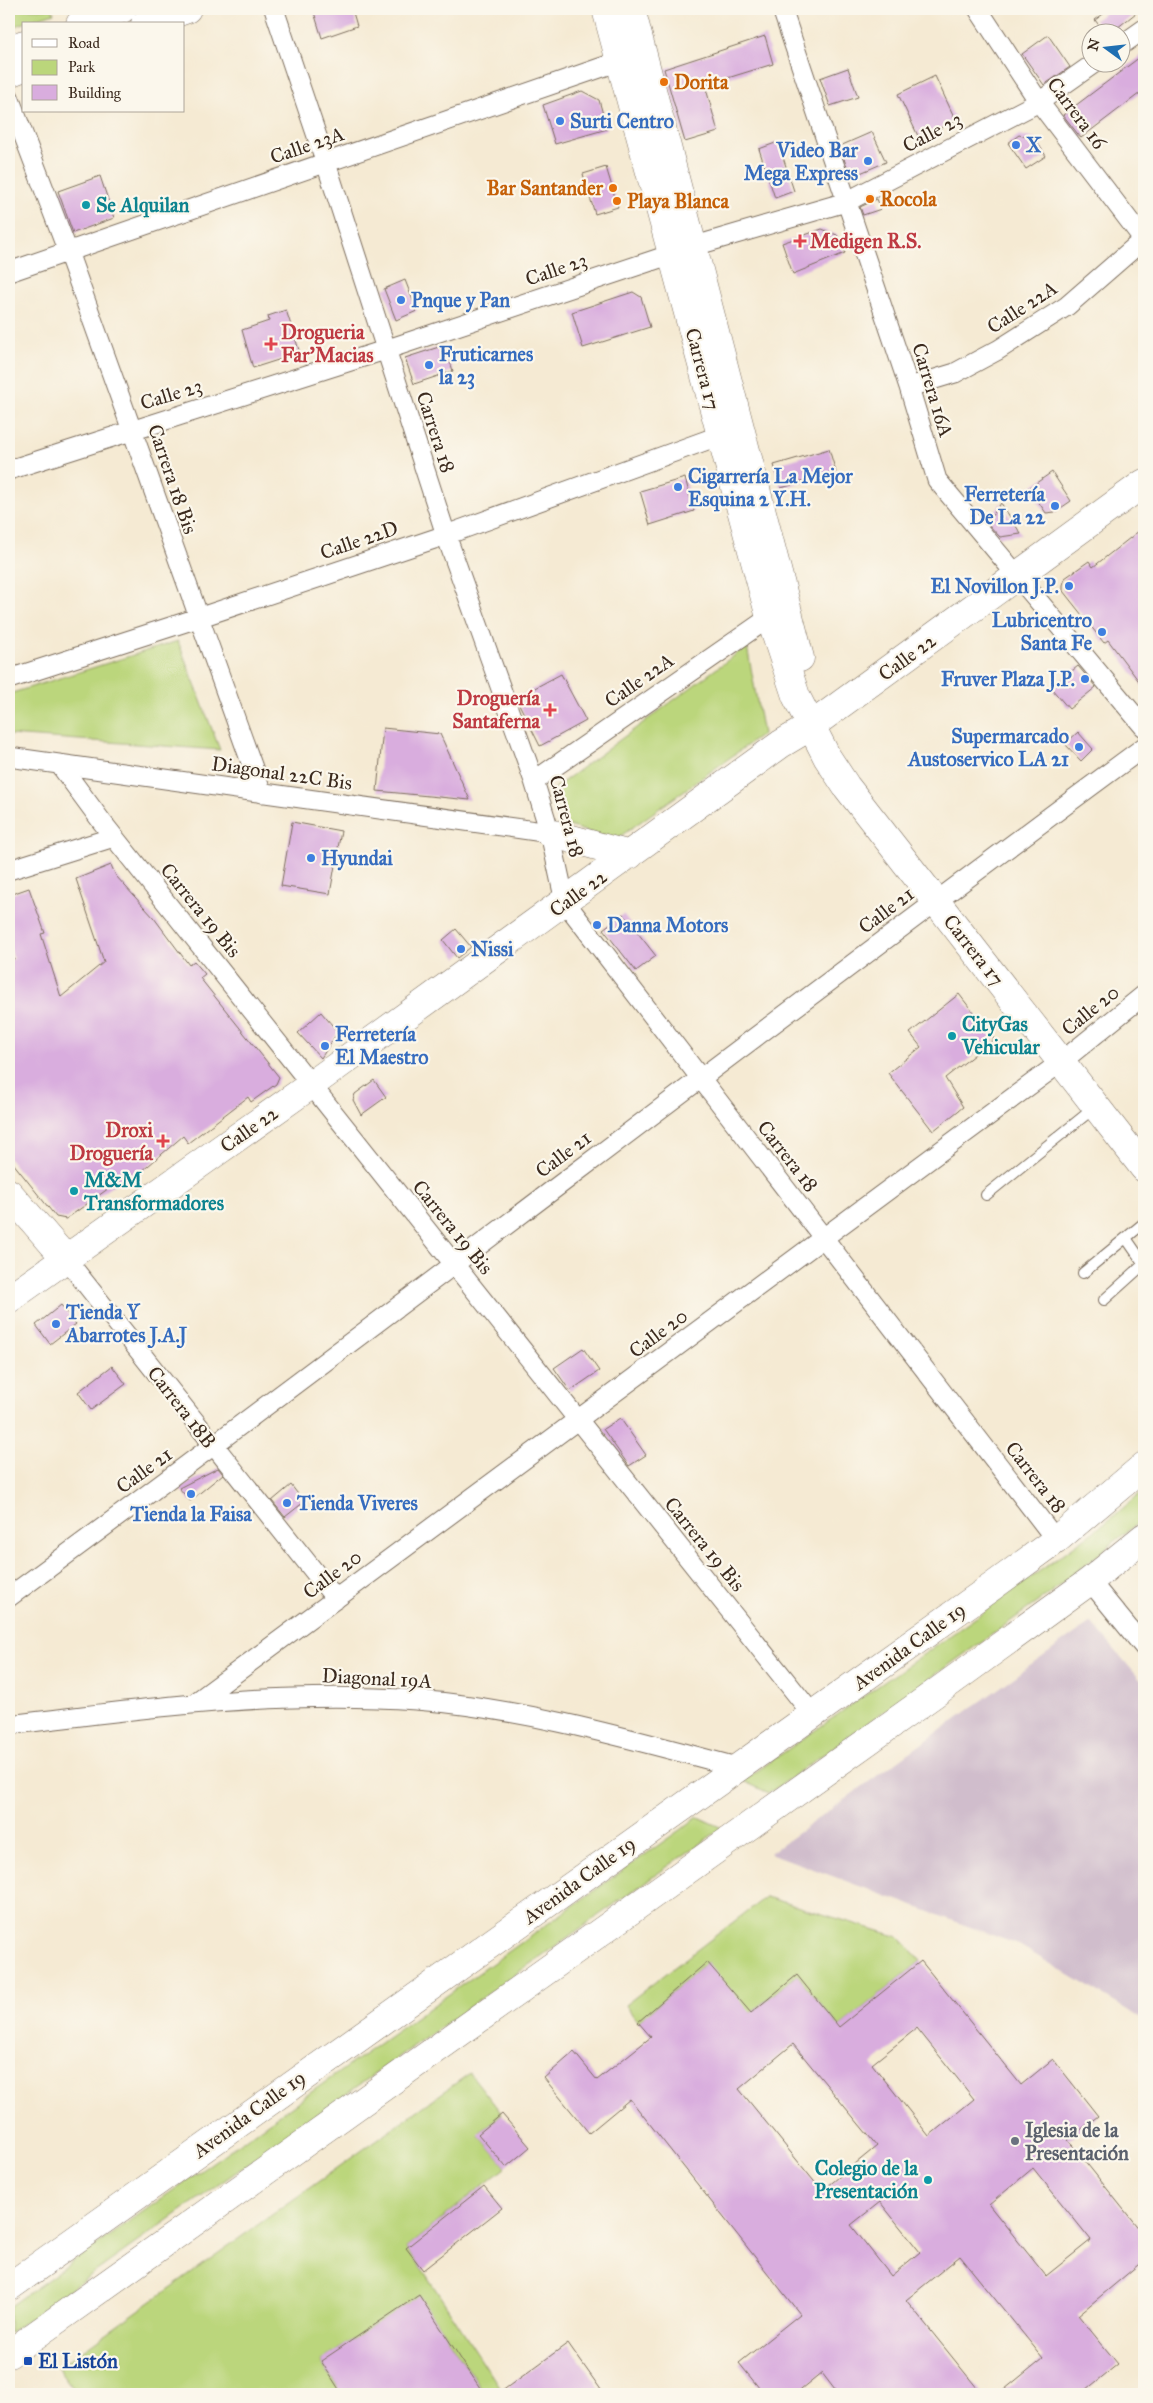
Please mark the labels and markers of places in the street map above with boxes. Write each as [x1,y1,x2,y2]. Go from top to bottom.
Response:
place label: Dorita [674,70,729,94]
marker: Dorita [658,76,670,88]
place label: Surti Centro [570,109,674,133]
marker: Surti Centro [554,115,566,127]
place label: X [1025,133,1042,157]
place label: Video Bar Mega Express [744,138,859,186]
marker: X [1010,139,1022,151]
marker: Video Bar Mega Express [862,155,874,167]
place label: Bar Santander [487,176,603,200]
marker: Bar Santander [607,182,619,194]
place label: Rocola [880,187,937,211]
place label: Playa Blanca [627,189,729,214]
place label: Se Alquilan [96,193,190,218]
marker: Rocola [864,193,876,205]
marker: Playa Blanca [611,195,623,207]
marker: Se Alquilan [80,199,92,211]
place label: Medigen R.S. [810,229,921,254]
marker: Medigen R.S. [794,235,806,247]
place label: Pnque y Pan [411,288,510,313]
marker: Pnque y Pan [395,294,407,306]
place label: Drogueria Far'Macias [281,320,374,367]
marker: Drogueria Far'Macias [265,338,277,350]
place label: Fruticarnes la 23 [438,342,534,390]
marker: Fruticarnes la 23 [423,359,435,371]
place label: Cigarrería La Mejor Esquina 2 Y.H. [688,464,853,512]
marker: Cigarrería La Mejor Esquina 2 Y.H. [672,481,684,493]
place label: Ferretería De La 22 [964,482,1046,529]
marker: Ferretería De La 22 [1049,500,1061,512]
place label: El Novillon J.P. [931,574,1059,600]
marker: El Novillon J.P. [1063,580,1075,592]
place label: Lubricentro Santa Fe [992,608,1093,655]
marker: Lubricentro Santa Fe [1096,626,1108,638]
place label: Fruver Plaza J.P. [941,667,1075,693]
marker: Fruver Plaza J.P. [1079,673,1091,685]
place label: Droguería Santaferna [452,686,541,733]
marker: Droguería Santaferna [544,704,556,716]
place label: Supermarcado Austoservico LA 21 [906,724,1069,771]
marker: Supermarcado Austoservico LA 21 [1073,741,1085,753]
place label: Hyundai [321,846,393,871]
marker: Hyundai [305,852,317,864]
place label: Danna Motors [607,913,729,937]
marker: Danna Motors [591,919,603,931]
place label: Nissi [471,937,514,961]
marker: Nissi [455,943,467,955]
place label: CityGas Vehicular [961,1012,1040,1059]
place label: Ferretería El Maestro [335,1022,428,1069]
marker: CityGas Vehicular [946,1030,958,1042]
marker: Ferretería El Maestro [319,1040,331,1052]
place label: Droxi Droguería [70,1118,154,1166]
marker: Droxi Droguería [157,1135,169,1147]
place label: M&M Transformadores [83,1168,225,1215]
marker: M&M Transformadores [68,1185,80,1197]
place label: Tienda Y Abarrotes J.A.J [64,1300,188,1349]
marker: Tienda Y Abarrotes J.A.J [50,1318,62,1330]
marker: Tienda la Faisa [185,1488,197,1500]
place label: Tienda Viveres [296,1491,419,1515]
marker: Tienda Viveres [281,1497,293,1509]
place label: Tienda la Faisa [129,1502,252,1526]
place label: Iglesia de la Presentación [1025,2118,1129,2165]
marker: Iglesia de la Presentación [1009,2135,1021,2147]
place label: Colegio de la Presentación [814,2156,919,2203]
marker: Colegio de la Presentación [922,2174,934,2186]
place label: El Listón [38,2349,118,2373]
marker: El Listón [22,2355,34,2367]

